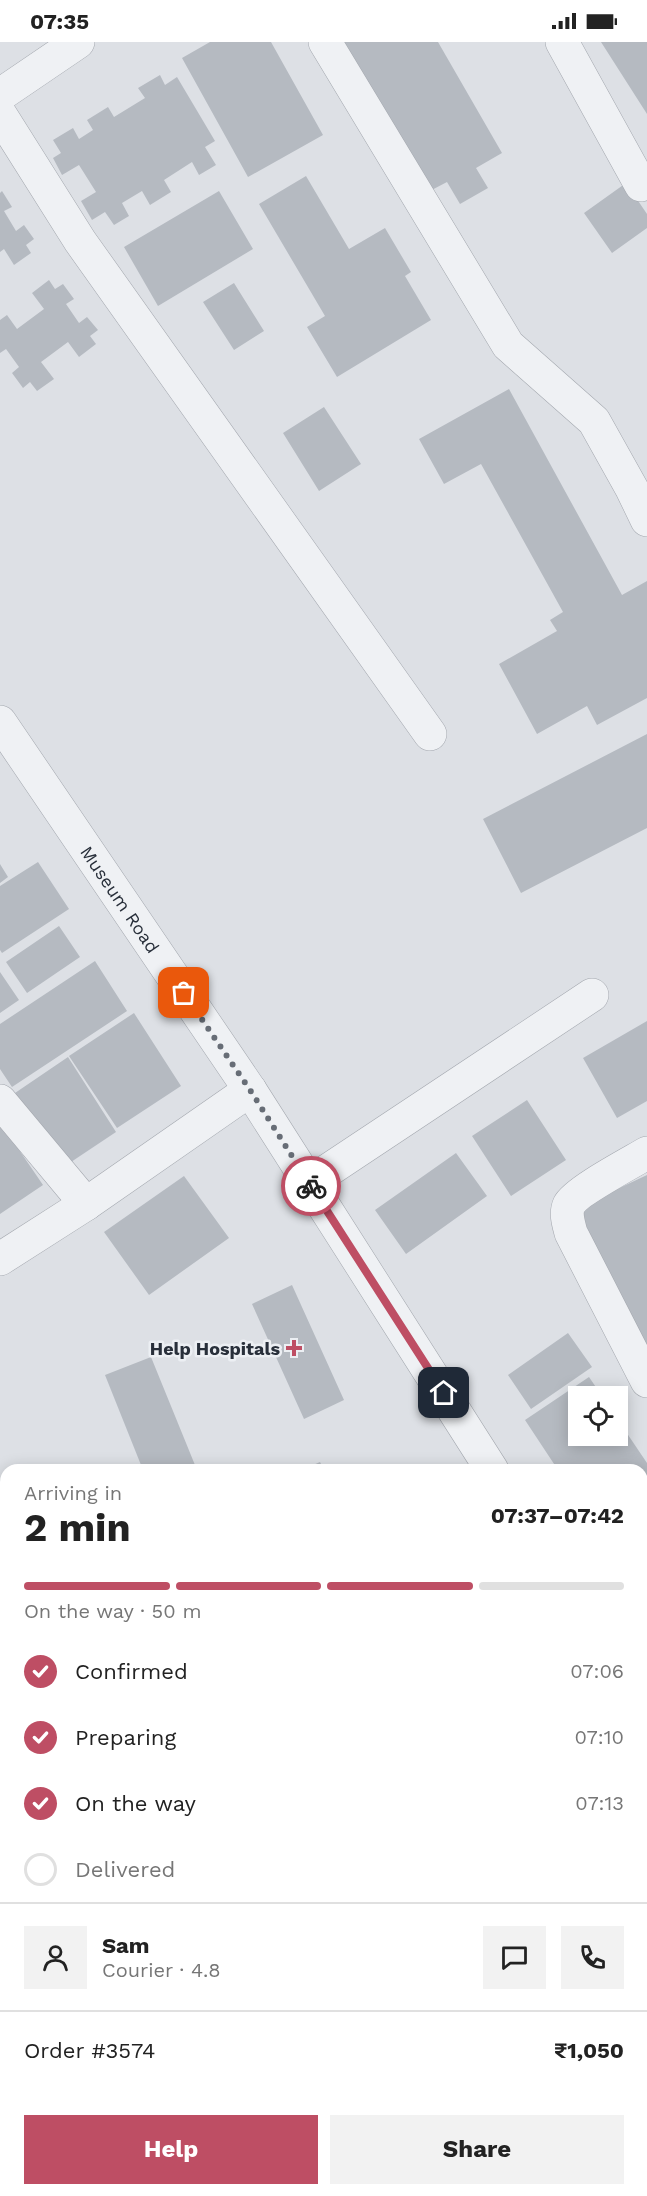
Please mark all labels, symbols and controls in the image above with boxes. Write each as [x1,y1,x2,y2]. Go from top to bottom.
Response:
text: 07:35 [30,9,89,34]
street label: Museum Road [77,842,164,956]
pin [158,967,209,1018]
icon: bag [167,976,200,1009]
courier [281,1156,341,1216]
icon: bike [295,1170,328,1203]
place label: Help Hospitals [150,1338,280,1359]
marker: Help Hospitals [285,1339,303,1357]
pin [418,1367,469,1418]
icon: home [427,1376,460,1409]
map controls [568,1386,628,1446]
button: locate [568,1386,628,1446]
text: Arriving in [24,1481,122,1505]
text: 07:37–07:42 [491,1503,624,1528]
text: 2 min [24,1505,131,1550]
text: On the way · 50 m [24,1599,202,1623]
icon: check [24,1655,57,1688]
text: Confirmed [75,1659,188,1684]
text: 07:06 [570,1659,624,1683]
icon: check [24,1721,57,1754]
text: Preparing [75,1725,176,1750]
text: 07:10 [575,1725,624,1749]
icon: check [24,1787,57,1820]
text: On the way [75,1791,196,1816]
text: 07:13 [575,1791,624,1815]
text: Delivered [75,1857,175,1882]
button: person [24,1926,87,1989]
button: chat [483,1926,546,1989]
button: phone [561,1926,624,1989]
text: Sam [102,1933,150,1958]
text: Courier · 4.8 [102,1958,221,1982]
text: Order #3574 [24,2038,155,2063]
text: ₹1,050 [554,2038,624,2063]
button: Help [24,2115,318,2184]
button: Share [330,2115,624,2184]

